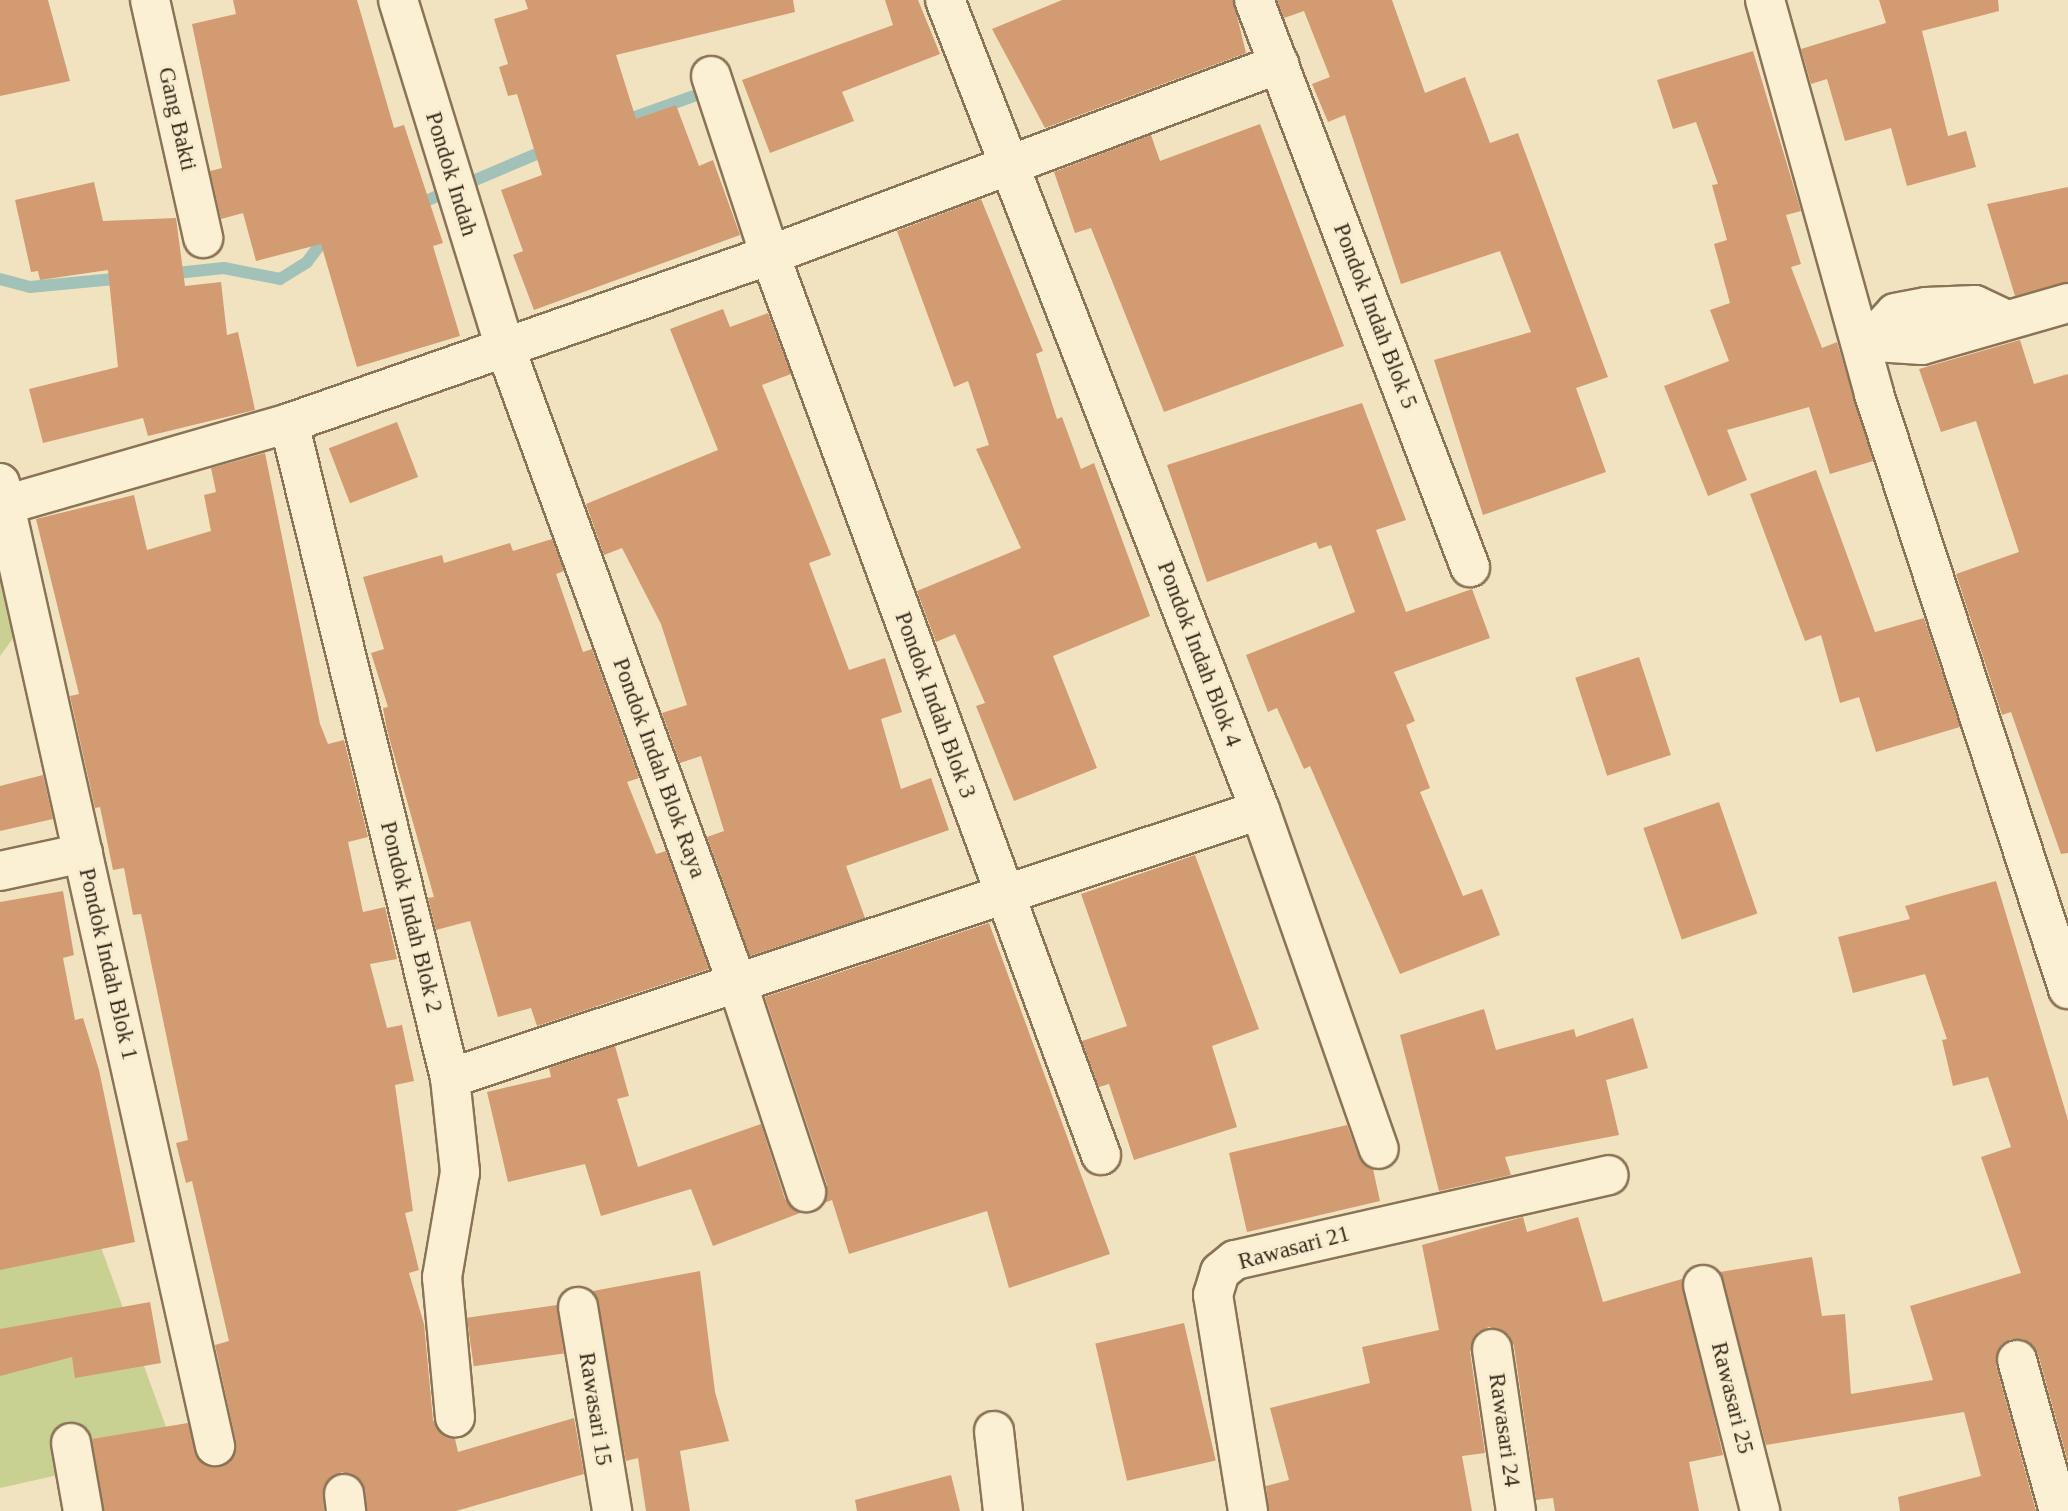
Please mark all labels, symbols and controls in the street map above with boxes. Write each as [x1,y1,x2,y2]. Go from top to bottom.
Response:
street label: Gang Bakti [152,65,202,173]
street label: Pondok Indah [419,109,483,239]
street label: Pondok Indah Blok 5 [1327,219,1423,413]
street label: Pondok Indah Blok 4 [1151,557,1247,751]
street label: Pondok Indah Blok 3 [888,608,982,802]
street label: Pondok Indah Blok Raya [606,654,712,882]
street label: Pondok Indah Blok 2 [374,819,448,1015]
street label: Pondok Indah Blok 1 [72,865,144,1063]
street label: Rawasari 21 [1235,1220,1353,1276]
street label: Rawasari 25 [1705,1339,1759,1457]
street label: Rawasari 15 [572,1350,618,1468]
street label: Rawasari 24 [1482,1371,1526,1489]

